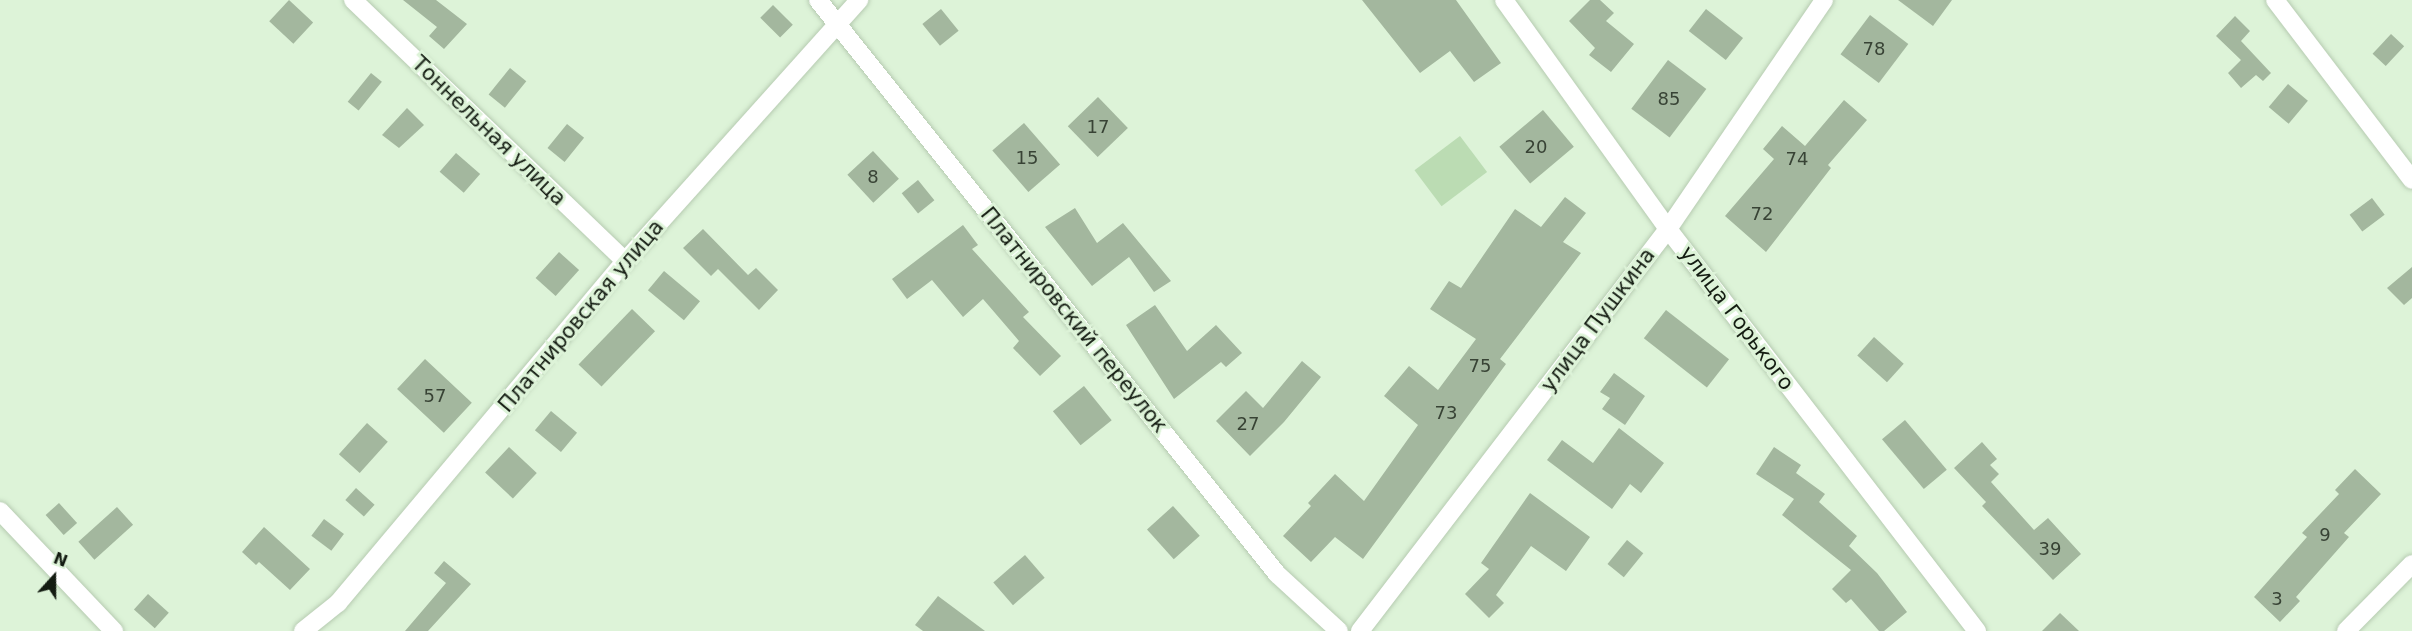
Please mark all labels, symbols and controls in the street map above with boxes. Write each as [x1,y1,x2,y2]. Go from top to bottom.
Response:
house number: 78 [1863,38,1885,60]
street label: Тоннельная улица [407,51,571,211]
house number: 85 [1658,88,1680,110]
house number: 17 [1087,116,1109,138]
house number: 20 [1525,136,1547,158]
house number: 15 [1016,147,1038,169]
house number: 74 [1786,148,1808,170]
house number: 8 [867,166,879,188]
street label: Платнировский переулок [975,202,1173,438]
house number: 72 [1751,203,1773,225]
street label: Платнировская улица [493,215,669,417]
street label: улица Горького [1675,241,1799,395]
street label: улица Пушкина [1536,243,1660,397]
house number: 75 [1469,355,1491,377]
house number: 57 [424,385,446,407]
house number: 73 [1435,402,1457,424]
house number: 27 [1237,413,1259,435]
house number: 9 [2319,524,2331,546]
house number: 39 [2039,538,2061,560]
north arrow [24,547,84,607]
text: N [51,548,70,571]
house number: 3 [2271,588,2283,610]

